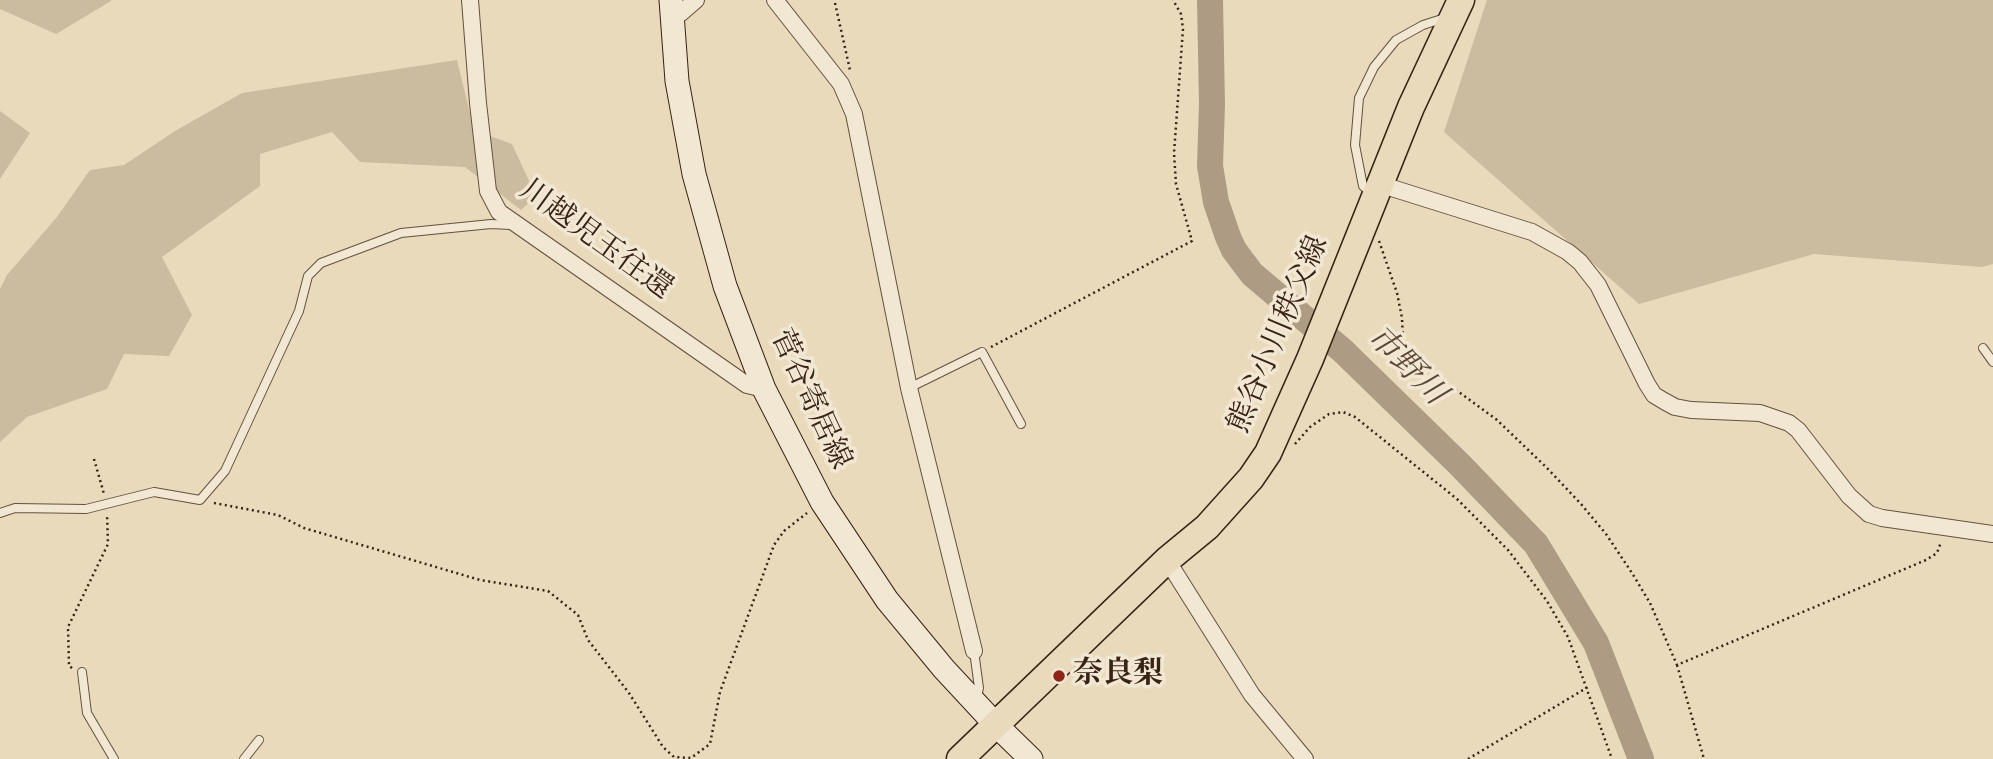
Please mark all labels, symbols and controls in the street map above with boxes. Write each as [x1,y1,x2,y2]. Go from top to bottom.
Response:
street label: 川越児玉往還 [512,174,678,308]
street label: 熊谷小川秩父線 [1222,231,1338,439]
water label: 市野川 [1357,319,1453,415]
street label: 菅谷寄居線 [761,324,857,476]
place label: 奈良梨 [1073,658,1163,694]
marker: 奈良梨 [1051,668,1067,684]

